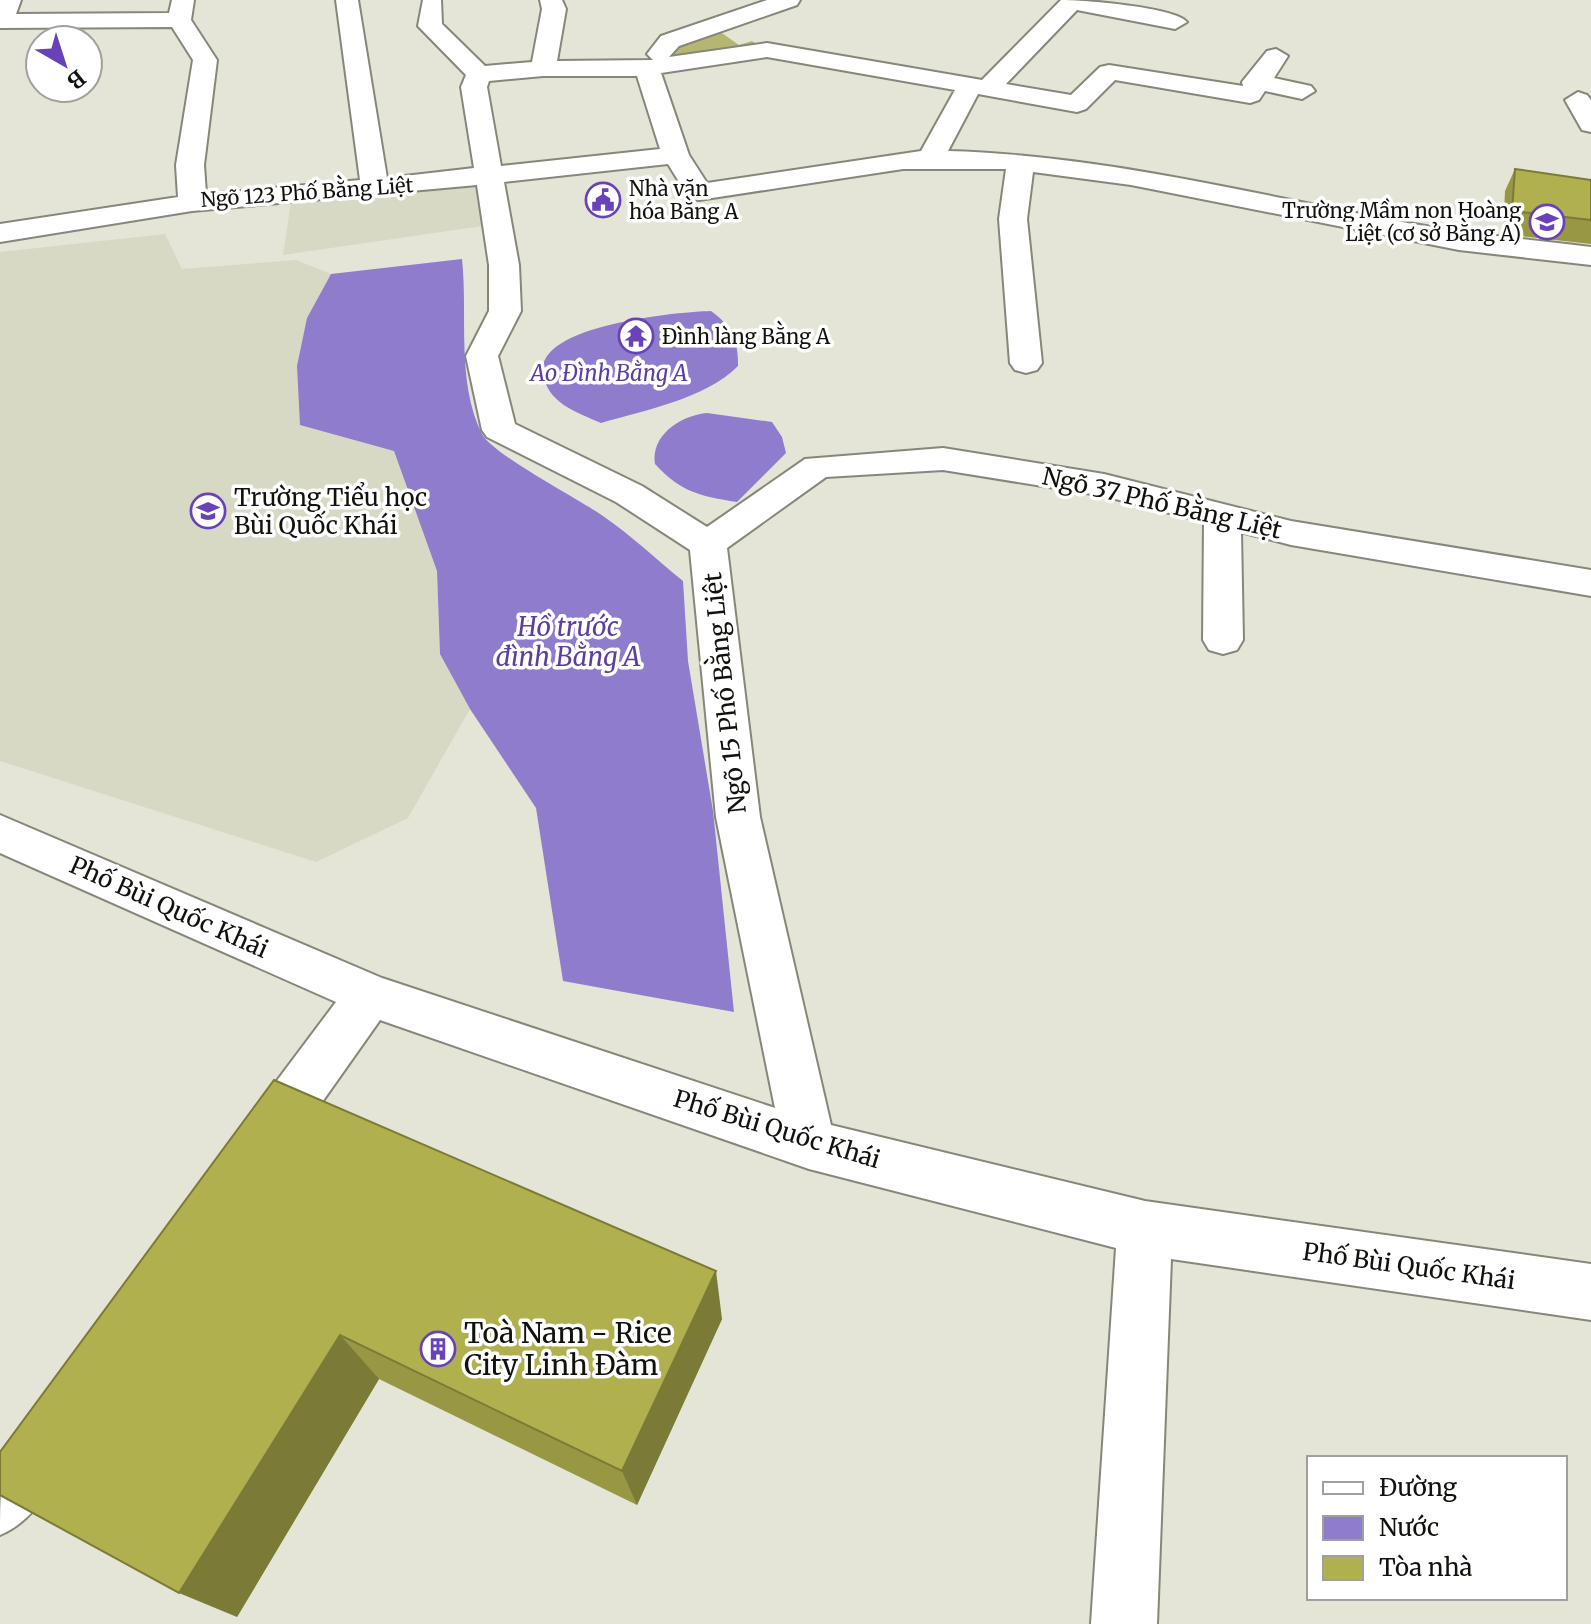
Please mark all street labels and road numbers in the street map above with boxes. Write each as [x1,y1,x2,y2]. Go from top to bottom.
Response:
street label: Ngõ 123 Phố Bằng Liệt [200,168,414,212]
street label: Ngõ 37 Phố Bằng Liệt [1039,456,1286,546]
street label: Ngõ 15 Phố Bằng Liệt [693,570,753,815]
street label: Phố Bùi Quốc Khái [65,849,273,965]
street label: Phố Bùi Quốc Khái [670,1083,884,1175]
street label: Phố Bùi Quốc Khái [1301,1236,1517,1296]

